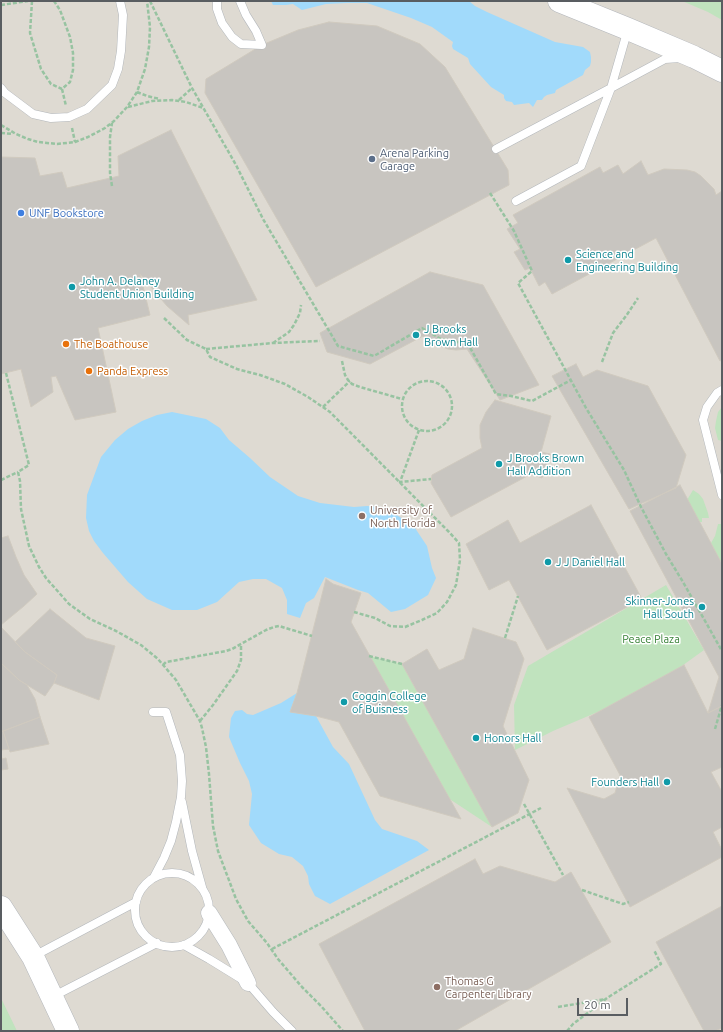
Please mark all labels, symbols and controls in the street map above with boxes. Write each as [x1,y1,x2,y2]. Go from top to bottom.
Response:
place label: Arena Parking Garage [380,146,449,172]
marker: Arena Parking Garage [367,154,377,164]
place label: UNF Bookstore [29,206,104,220]
marker: UNF Bookstore [16,208,26,218]
place label: Science and Engineering Building [576,247,678,273]
marker: Science and Engineering Building [563,255,573,265]
place label: John A. Delaney Student Union Building [80,274,194,300]
marker: John A. Delaney Student Union Building [67,282,77,292]
place label: J Brooks Brown Hall [424,322,478,348]
marker: J Brooks Brown Hall [411,330,421,340]
place label: The Boathouse [74,337,148,351]
marker: The Boathouse [61,339,71,349]
place label: Panda Express [97,364,168,378]
marker: Panda Express [84,366,94,376]
place label: J Brooks Brown Hall Addition [507,451,584,477]
marker: J Brooks Brown Hall Addition [494,459,504,469]
place label: University of North Florida [370,503,436,529]
marker: University of North Florida [357,511,367,521]
place label: J J Daniel Hall [556,555,625,569]
marker: J J Daniel Hall [543,557,553,567]
place label: Skinner-Jones Hall South [625,594,694,620]
marker: Skinner-Jones Hall South [697,602,707,612]
park label: Peace Plaza [622,632,680,646]
place label: Coggin College of Buisness [352,689,427,715]
marker: Coggin College of Buisness [339,697,349,707]
place label: Honors Hall [484,731,541,745]
marker: Honors Hall [471,733,481,743]
place label: Founders Hall [591,775,659,789]
marker: Founders Hall [662,777,672,787]
place label: Thomas G Carpenter Library [445,974,532,1000]
marker: Thomas G Carpenter Library [432,982,442,992]
scale bar [579,990,630,1016]
text: 20 m [584,998,611,1011]

